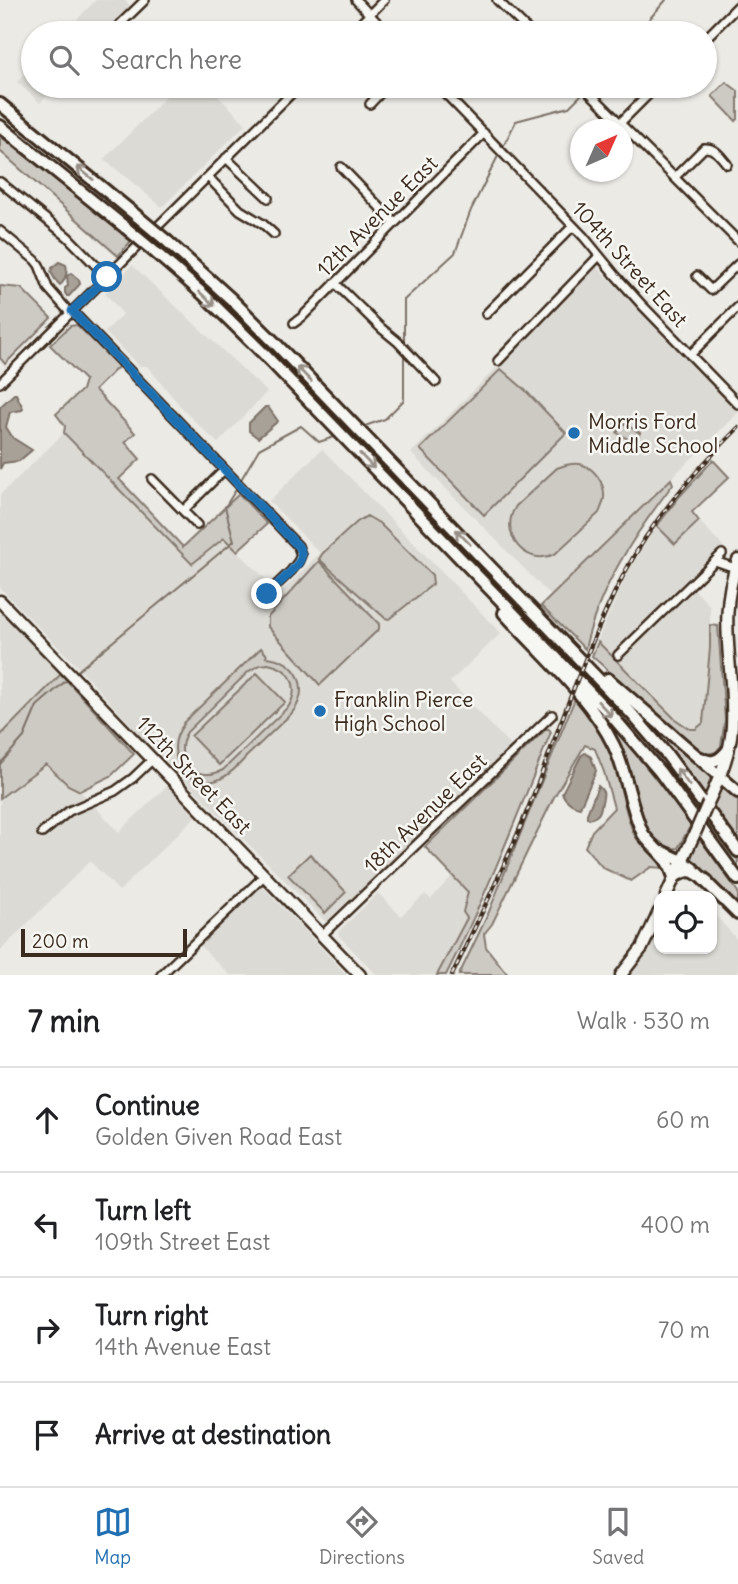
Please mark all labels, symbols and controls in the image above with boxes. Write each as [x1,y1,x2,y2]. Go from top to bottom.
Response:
search box [21,21,717,98]
icon: search [45,41,83,79]
text: Search here [101,43,242,76]
north arrow [570,119,633,182]
street label: 12th Avenue East [311,150,443,282]
one-way arrow [77,166,95,181]
street label: 104th Street East [566,195,694,333]
route start [91,261,122,292]
one-way arrow [199,290,216,307]
one-way arrow [296,366,313,383]
place label: Morris Ford Middle School [588,408,718,459]
marker: Morris Ford Middle School [566,425,582,441]
one-way arrow [358,452,375,469]
one-way arrow [454,529,471,546]
route end [251,578,282,609]
place label: Franklin Pierce High School [334,686,473,737]
one-way arrow [597,700,614,717]
marker: Franklin Pierce High School [312,703,328,719]
street label: 112th Street East [131,710,257,840]
street label: 18th Avenue East [358,747,492,879]
one-way arrow [676,768,690,787]
map controls [654,891,717,954]
button: locate [654,891,717,954]
scale bar [21,926,187,958]
text: 200 m [32,929,89,953]
text: 7 min [28,1002,100,1040]
text: Walk · 530 m [577,1006,710,1035]
text: Continue [95,1089,200,1122]
icon: ahead [28,1101,66,1139]
text: 60 m [656,1105,710,1134]
text: Golden Given Road East [95,1122,342,1151]
text: Turn left [95,1194,191,1227]
icon: left [28,1206,66,1244]
text: 400 m [641,1210,710,1239]
text: 109th Street East [95,1227,270,1256]
text: Turn right [95,1299,208,1332]
icon: right [28,1311,66,1349]
text: 70 m [658,1315,710,1344]
text: 14th Avenue East [95,1332,271,1361]
icon: arrive [28,1416,66,1454]
text: Arrive at destination [95,1418,331,1451]
tab: Map [94,1503,132,1569]
tab: Directions [319,1503,405,1569]
tab: Saved [592,1503,644,1569]

